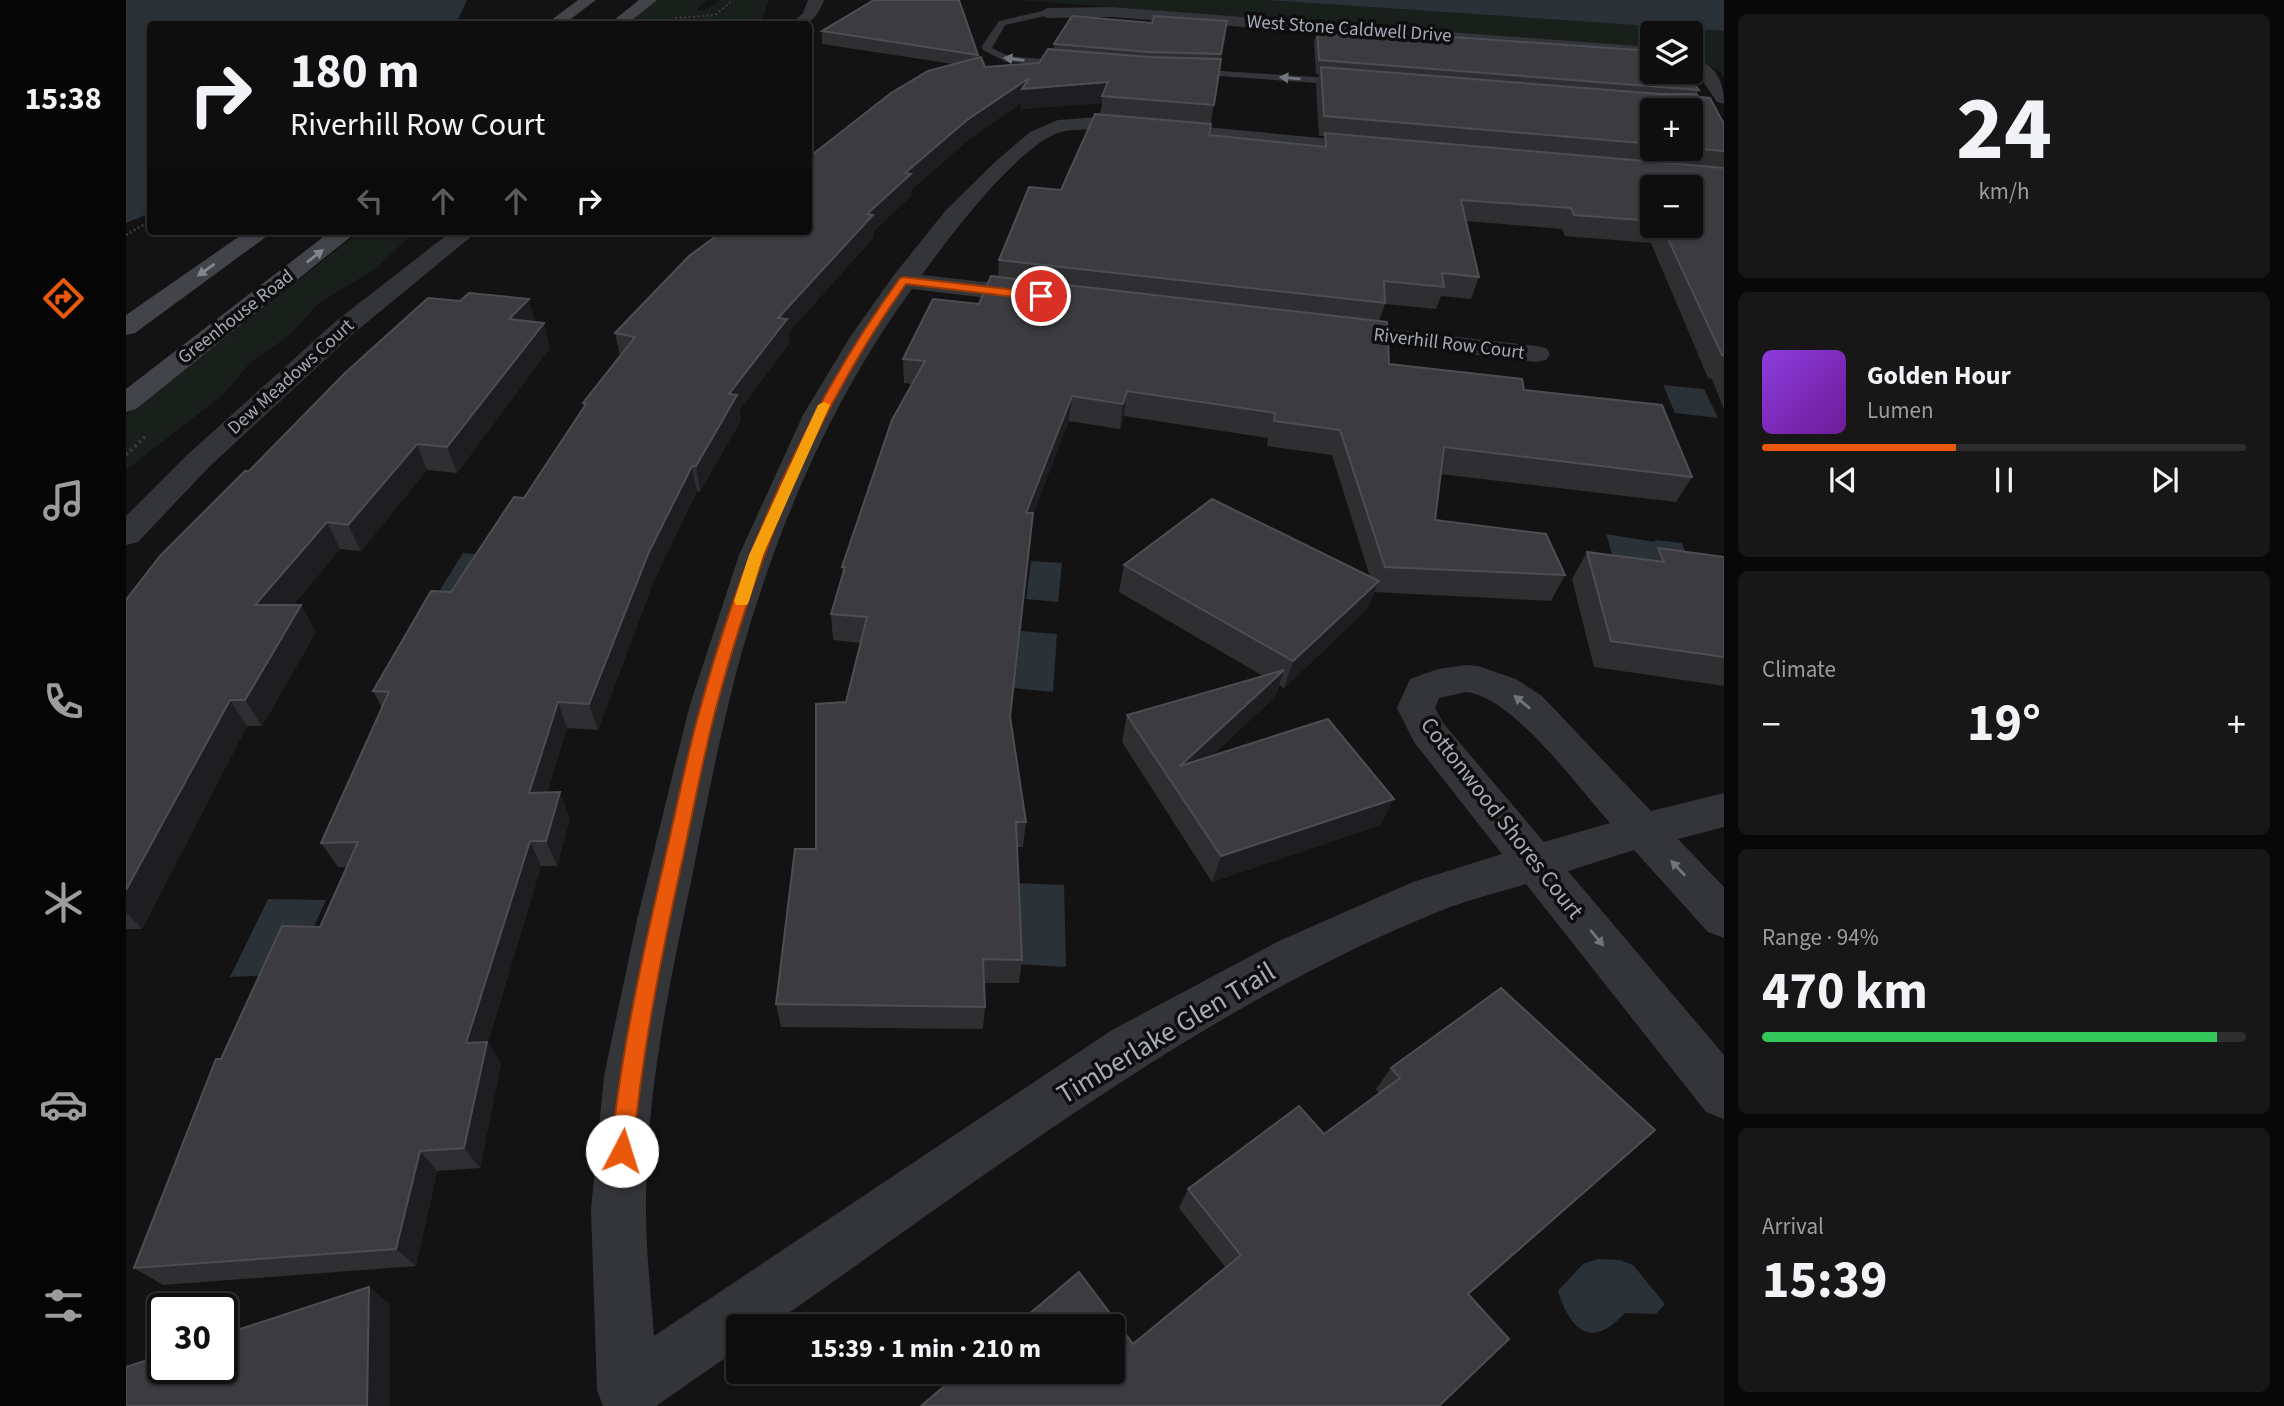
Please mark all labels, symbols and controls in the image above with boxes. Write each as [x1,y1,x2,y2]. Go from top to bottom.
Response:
street label: West Stone Caldwell Drive [1246,8,1452,50]
map controls [1640,21,1703,238]
button: layers [1640,21,1703,84]
text: 180 m [290,37,419,107]
icon: right [175,49,266,140]
one-way arrow [1003,54,1025,65]
text: 24 [1956,65,2052,194]
one-way arrow [1278,72,1300,83]
text: 15:38 [24,76,102,122]
button: + [1640,98,1703,161]
text: Riverhill Row Court [290,102,545,148]
button: − [1640,175,1703,238]
text: km/h [1978,175,2030,208]
icon: left [351,182,389,220]
icon: ahead [424,182,462,220]
icon: ahead [497,182,535,220]
icon: right [570,182,608,220]
one-way arrow [306,249,324,263]
street label: Greenhouse Road [172,263,300,371]
one-way arrow [197,263,215,277]
pin [1011,266,1071,326]
icon: directions [39,274,88,323]
icon: arrive [1022,277,1060,315]
street label: Dew Meadows Court [222,312,361,441]
street label: Riverhill Row Court [1372,321,1526,367]
text: Golden Hour [1867,357,2011,394]
text: Lumen [1867,394,1934,427]
icon: previous [1824,461,1862,499]
icon: pause [1985,461,2023,499]
icon: next [2146,461,2184,499]
icon: music [39,476,88,525]
text: Climate [1762,653,1836,686]
icon: phone [39,677,88,726]
text: 19° [1967,687,2041,761]
one-way arrow [1514,695,1532,710]
text: − [1762,698,1781,752]
text: + [2227,698,2246,752]
street label: Cottonwood Shores Court [1413,710,1592,926]
one-way arrow [1670,860,1686,877]
icon: climate [39,878,88,927]
text: Range · 94% [1762,921,1879,954]
one-way arrow [1589,930,1604,947]
street label: Timberlake Glen Trail [1049,952,1283,1114]
text: 470 km [1762,955,1928,1029]
icon: car [39,1080,88,1129]
position arrow [585,1114,659,1188]
text: Arrival [1762,1210,1824,1243]
text: 15:39 [1762,1244,1887,1318]
icon: filters [39,1281,88,1330]
speed limit sign: 30 [147,1293,238,1384]
text: 15:39 · 1 min · 210 m [810,1330,1041,1367]

